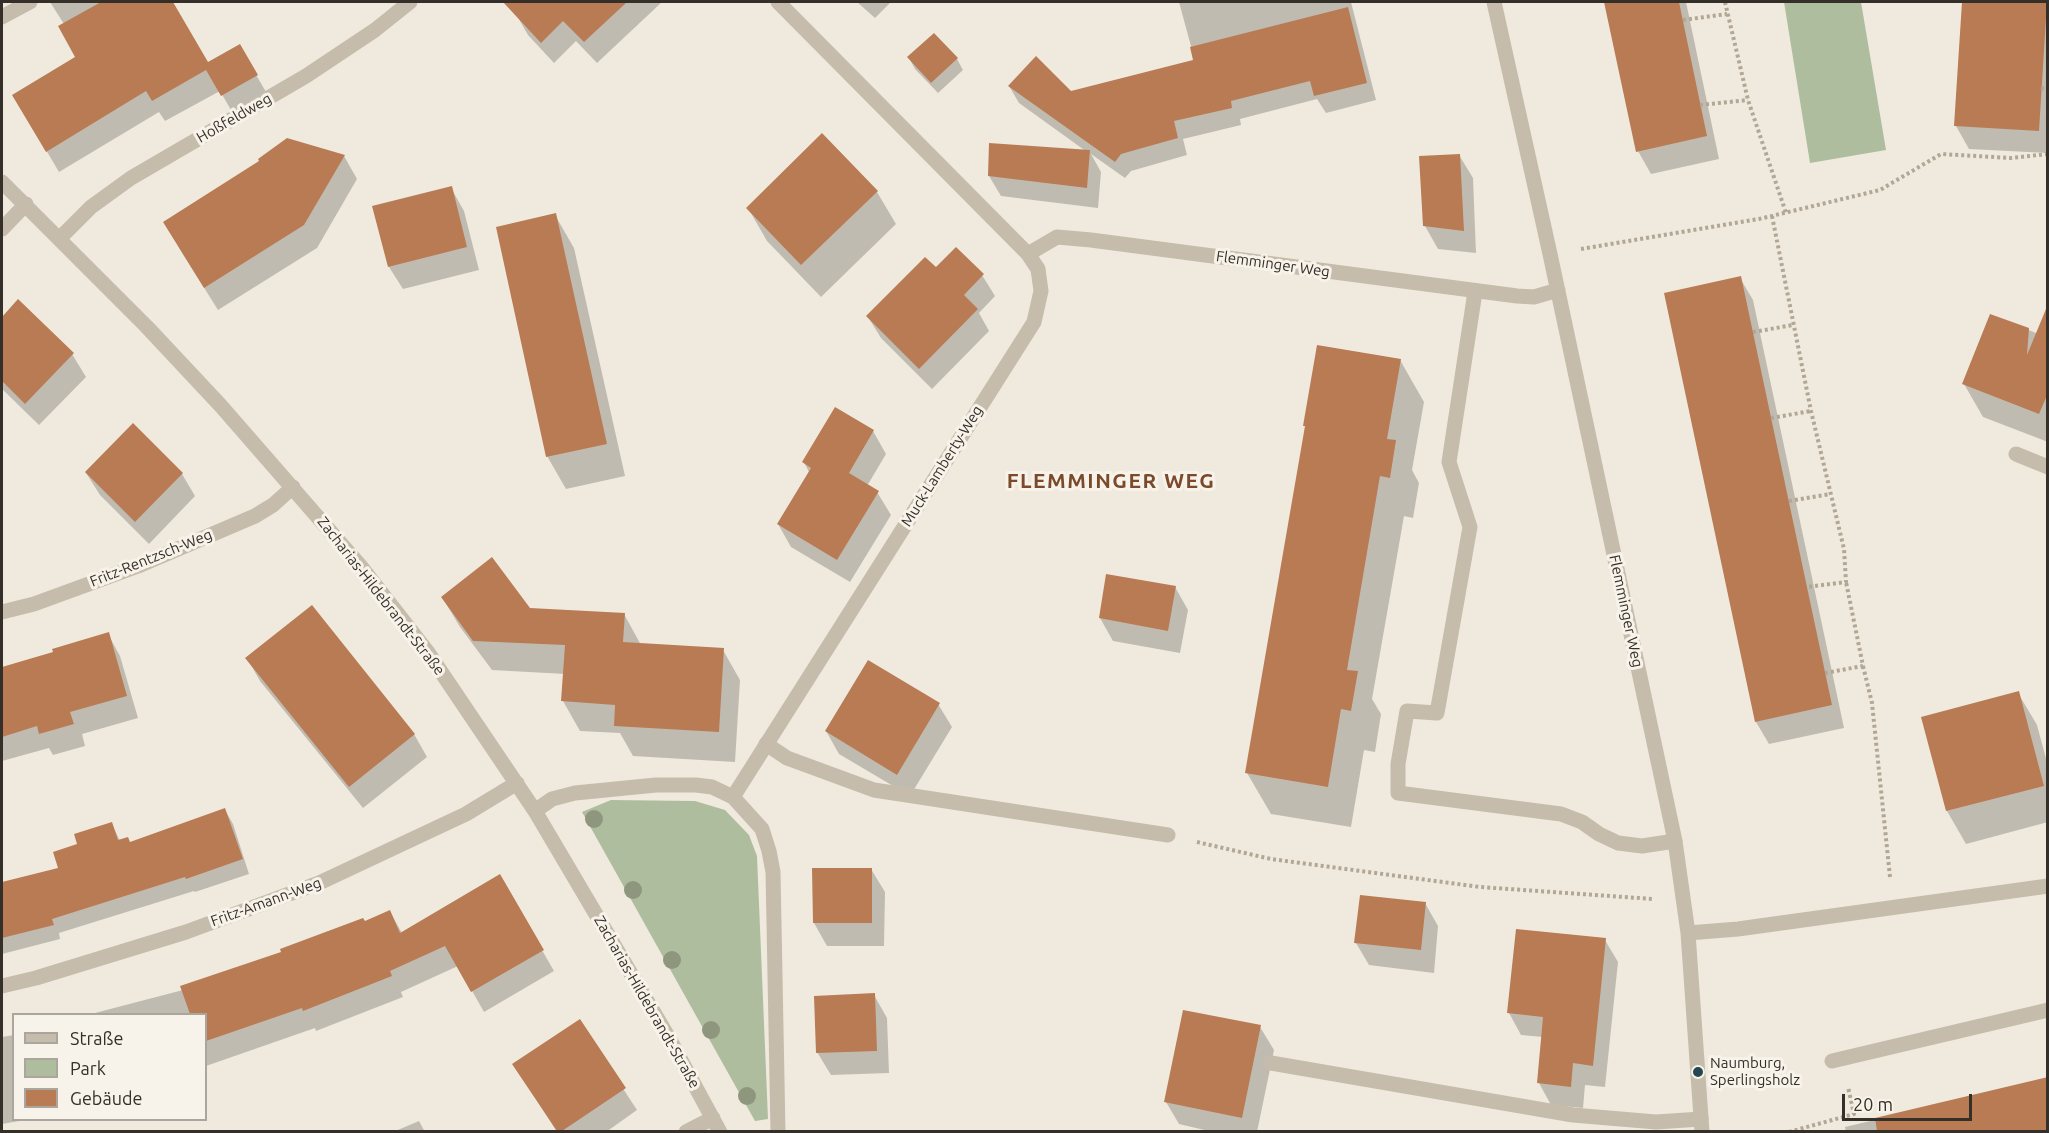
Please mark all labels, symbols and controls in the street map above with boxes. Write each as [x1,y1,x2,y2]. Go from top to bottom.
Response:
street label: Hoßfeldweg [193,89,275,147]
street label: Flemminger Weg [1215,247,1331,281]
street label: Muck-Lamberty-Weg [897,402,987,530]
district label: FLEMMINGER WEG [1007,468,1215,494]
street label: Zacharias-Hildebrandt-Straße [314,513,448,679]
street label: Fritz-Rentzsch-Weg [87,525,215,591]
street label: Flemminger Weg [1605,553,1647,669]
street label: Fritz-Amann-Weg [208,874,324,930]
street label: Zacharias-Hildebrandt-Straße [590,913,704,1091]
legend [12,1013,207,1121]
text: Straße [70,1028,123,1048]
place label: Naumburg, Sperlingsholz [1710,1054,1800,1089]
text: Park [70,1058,106,1078]
marker: Naumburg, Sperlingsholz [1691,1065,1705,1079]
scale bar [1845,1082,1976,1120]
text: Gebäude [70,1088,142,1108]
text: 20 m [1853,1094,1893,1114]

